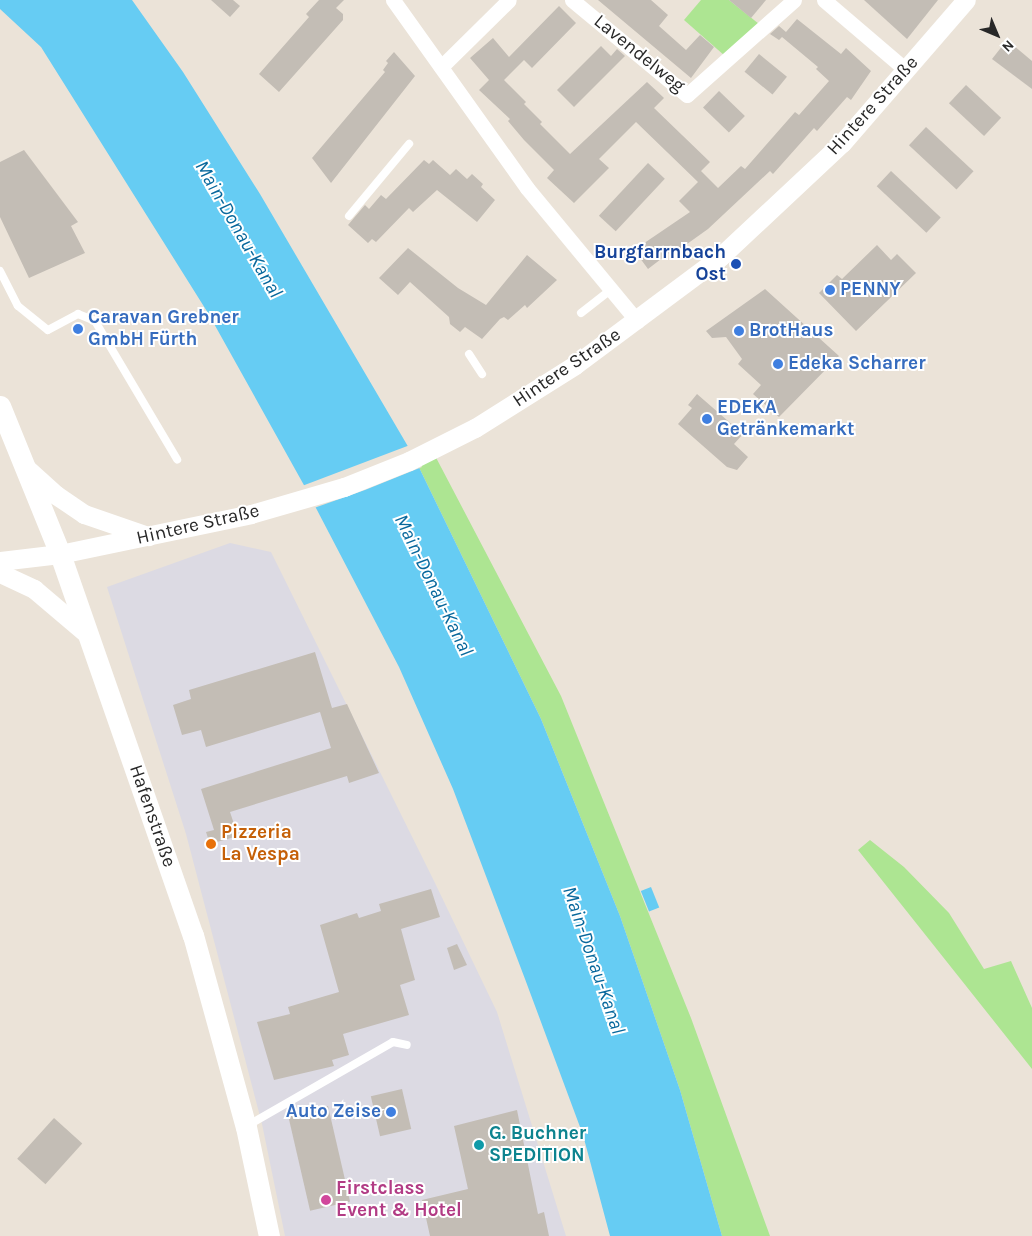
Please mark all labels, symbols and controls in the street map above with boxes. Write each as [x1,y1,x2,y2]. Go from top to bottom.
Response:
street label: Lavendelweg [589,10,689,98]
north arrow [972,10,1022,60]
text: N [998,36,1018,56]
street label: Hintere Straße [823,52,923,160]
water label: Main-Donau-Kanal [190,156,288,302]
place label: Burgfarrnbach Ost [594,242,726,286]
marker: Burgfarrnbach Ost [730,258,742,270]
place label: PENNY [840,279,901,301]
marker: PENNY [824,284,836,296]
place label: Caravan Grebner GmbH Fürth [88,307,239,351]
place label: BrotHaus [749,320,833,342]
marker: Caravan Grebner GmbH Fürth [72,323,84,335]
street label: Hintere Straße [509,324,625,412]
marker: BrotHaus [733,325,745,337]
place label: Edeka Scharrer [788,353,926,375]
marker: Edeka Scharrer [772,358,784,370]
place label: EDEKA Getränkemarkt [717,397,854,441]
marker: EDEKA Getränkemarkt [701,413,713,425]
street label: Hintere Straße [134,500,262,550]
water label: Main-Donau-Kanal [389,510,479,660]
street label: Hafenstraße [124,762,180,870]
place label: Pizzeria La Vespa [221,822,300,866]
marker: Pizzeria La Vespa [205,838,217,850]
water label: Main-Donau-Kanal [557,883,631,1037]
place label: Auto Zeise [286,1101,381,1123]
marker: Auto Zeise [385,1106,397,1118]
place label: G. Buchner SPEDITION [489,1123,586,1167]
marker: G. Buchner SPEDITION [473,1139,485,1151]
place label: Firstclass Event & Hotel [336,1178,462,1222]
marker: Firstclass Event & Hotel [320,1194,332,1206]

